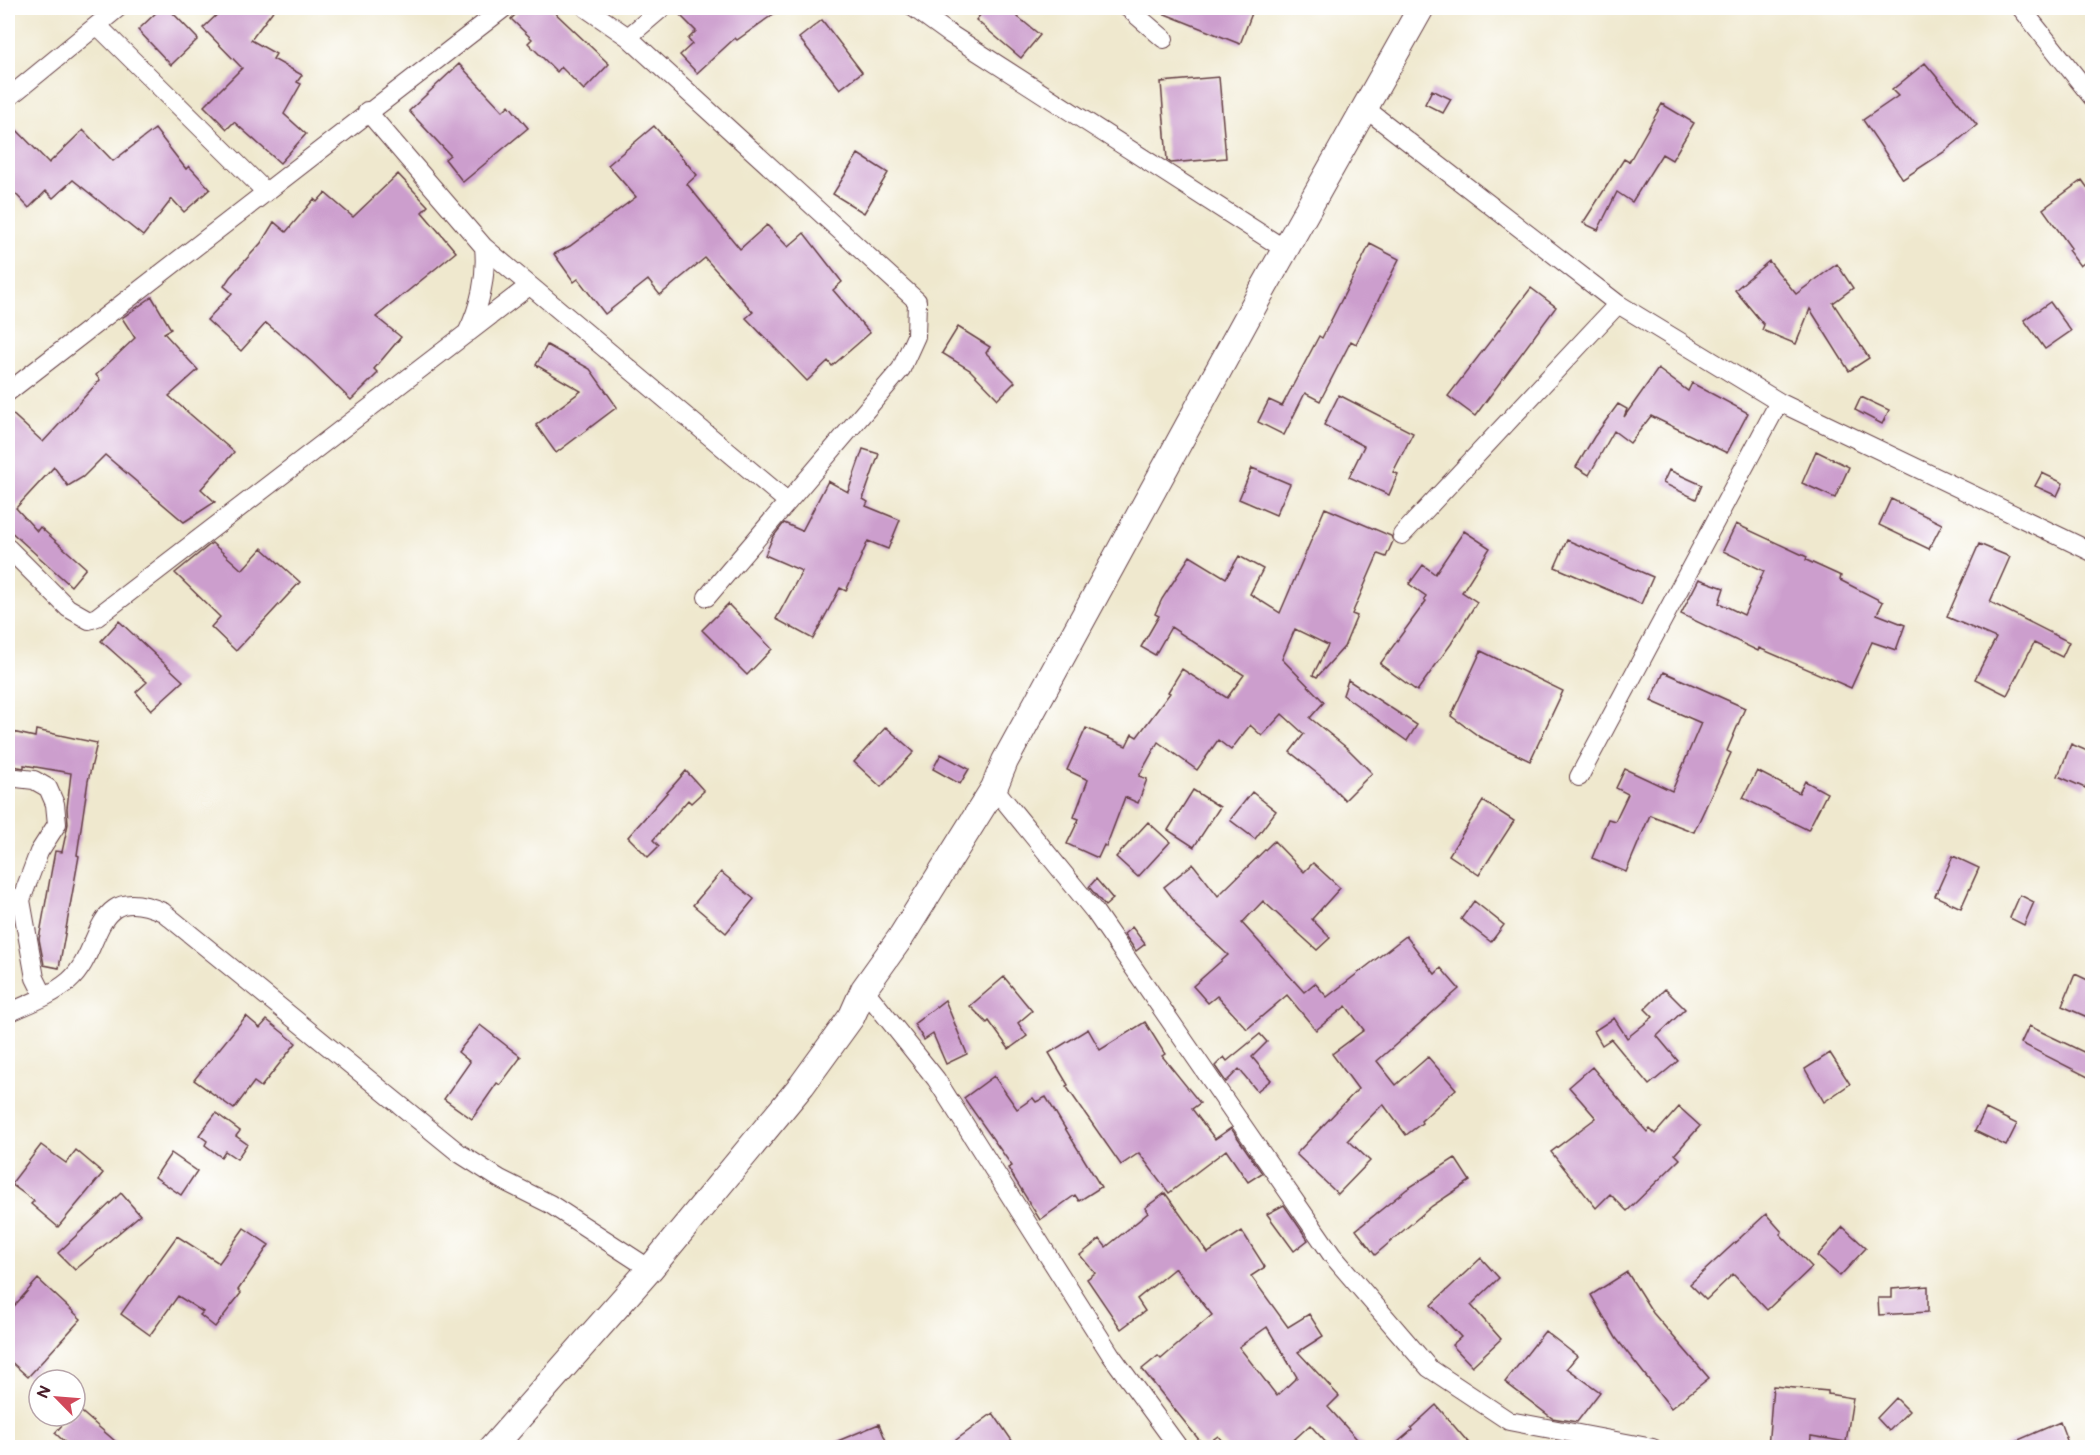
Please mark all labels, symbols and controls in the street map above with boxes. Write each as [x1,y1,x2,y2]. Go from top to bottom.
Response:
north arrow [27,1368,87,1428]
text: N [34,1383,56,1402]

